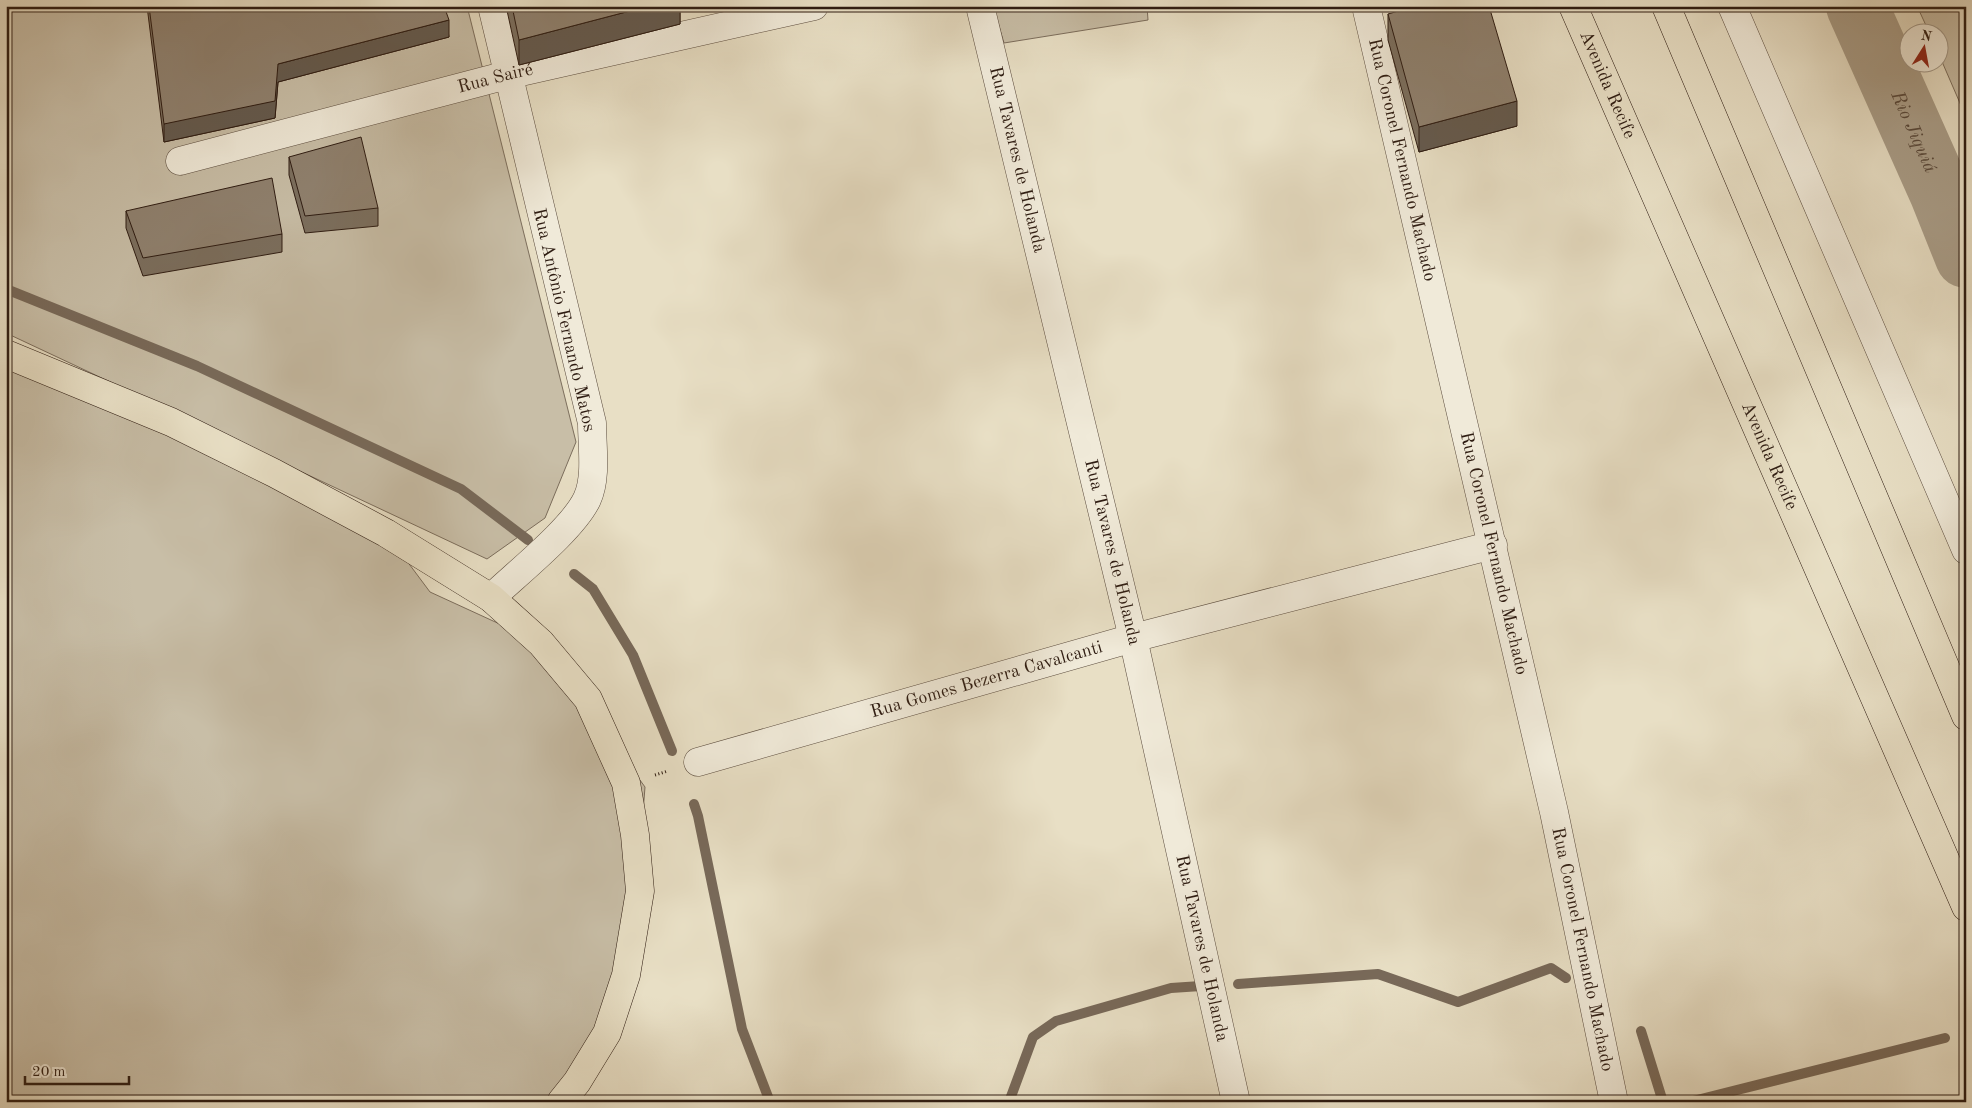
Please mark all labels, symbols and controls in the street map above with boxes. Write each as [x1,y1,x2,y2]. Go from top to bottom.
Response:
north arrow [1900,22,1950,72]
street label: Avenida Recife [1576,28,1639,141]
text: N [1920,28,1933,44]
street label: Rua Coronel Fernando Machado [1365,37,1439,283]
street label: Rua Sairé [456,60,535,97]
street label: Rua Tavares de Holanda [986,65,1048,255]
water label: Rio Jiquiá [1886,87,1940,176]
street label: Rua Antônio Fernando Matos [529,206,599,434]
street label: Avenida Recife [1738,399,1801,513]
street label: Rua Coronel Fernando Machado [1457,430,1531,677]
street label: Rua Tavares de Holanda [1081,457,1143,647]
street label: Rua Gomes Bezerra Cavalcanti [869,638,1105,721]
street label: Rua Coronel Fernando Machado [1548,826,1616,1073]
street label: Rua Tavares de Holanda [1172,853,1231,1043]
scale bar [25,1053,129,1085]
text: 20 m [32,1065,66,1080]

